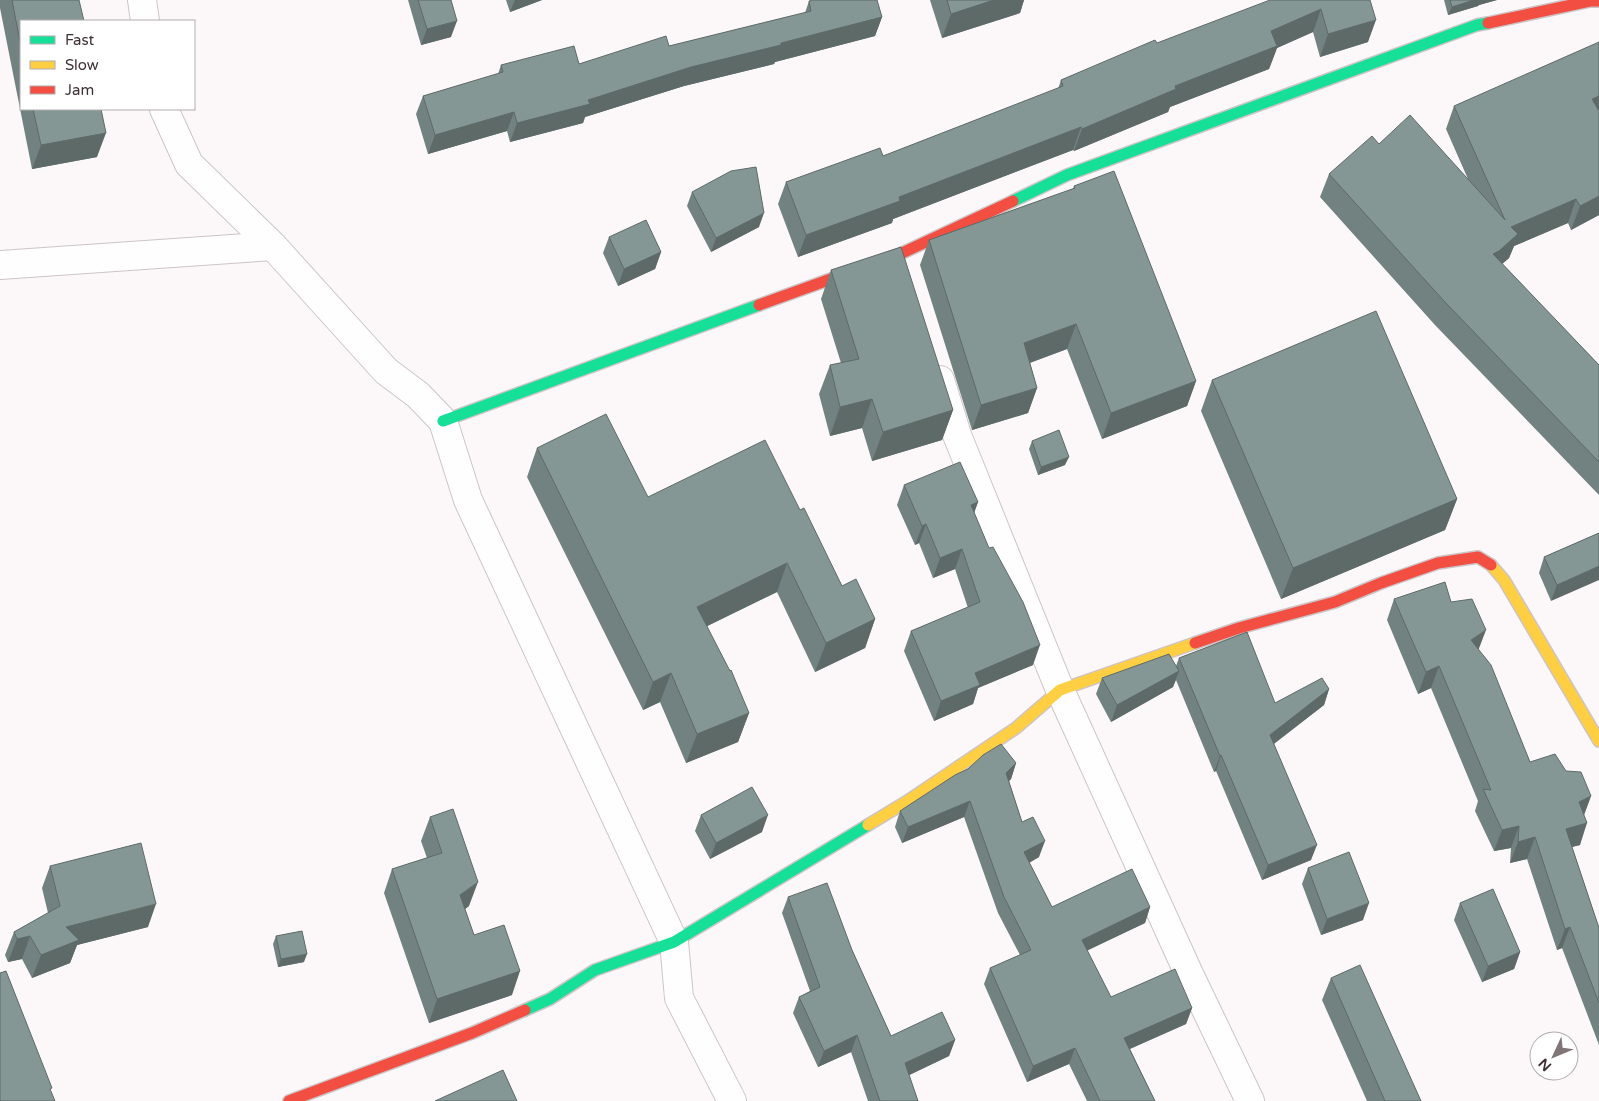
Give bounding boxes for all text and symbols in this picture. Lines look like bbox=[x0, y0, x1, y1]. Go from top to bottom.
legend bbox=[20, 20, 195, 110]
text: Fast bbox=[65, 31, 95, 49]
text: Slow bbox=[65, 56, 99, 74]
text: Jam bbox=[65, 81, 94, 99]
north arrow bbox=[1529, 1031, 1579, 1081]
text: N bbox=[1535, 1055, 1555, 1075]

